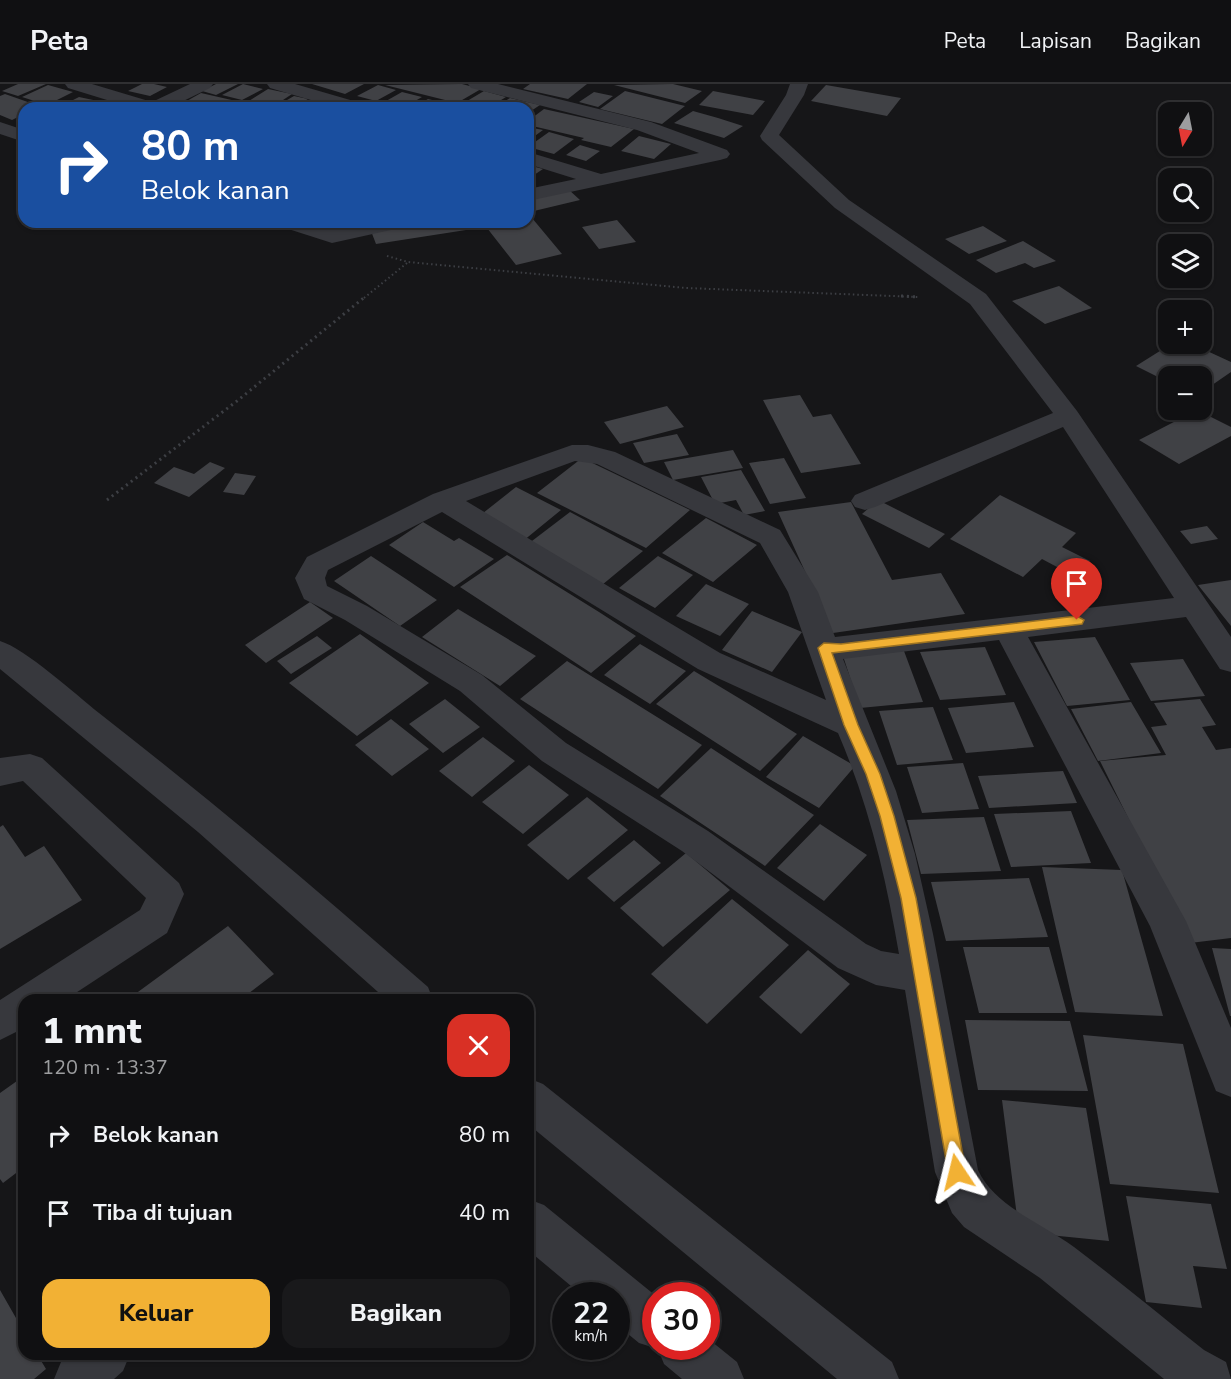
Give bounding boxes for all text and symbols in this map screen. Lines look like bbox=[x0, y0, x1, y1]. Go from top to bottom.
text: Peta bbox=[30, 22, 89, 60]
text: Peta bbox=[944, 27, 986, 55]
text: Lapisan bbox=[1019, 27, 1092, 55]
text: Bagikan bbox=[1125, 27, 1201, 55]
north arrow bbox=[1158, 102, 1212, 156]
map controls bbox=[1158, 102, 1212, 420]
text: 80 m bbox=[141, 118, 240, 175]
icon: right bbox=[42, 126, 120, 204]
button: search bbox=[1158, 168, 1212, 222]
text: Belok kanan bbox=[141, 172, 290, 209]
button: layers bbox=[1158, 234, 1212, 288]
button: + bbox=[1158, 300, 1212, 354]
button: − bbox=[1158, 366, 1212, 420]
pin bbox=[1051, 558, 1102, 620]
icon: arrive bbox=[1060, 567, 1093, 600]
text: 1 mnt bbox=[42, 1007, 142, 1056]
button: close bbox=[447, 1014, 510, 1077]
text: 120 m · 13:37 bbox=[42, 1054, 168, 1081]
icon: right bbox=[42, 1119, 75, 1152]
text: Belok kanan bbox=[93, 1120, 219, 1150]
text: 80 m bbox=[459, 1120, 510, 1150]
position arrow bbox=[925, 1140, 989, 1204]
icon: arrive bbox=[42, 1197, 75, 1230]
text: Tiba di tujuan bbox=[93, 1198, 233, 1228]
text: 40 m bbox=[459, 1198, 510, 1228]
button: Keluar bbox=[42, 1279, 270, 1348]
button: Bagikan bbox=[282, 1279, 510, 1348]
speed limit sign: 30 bbox=[642, 1282, 720, 1360]
text: 22 bbox=[573, 1293, 609, 1334]
text: km/h bbox=[574, 1326, 608, 1346]

